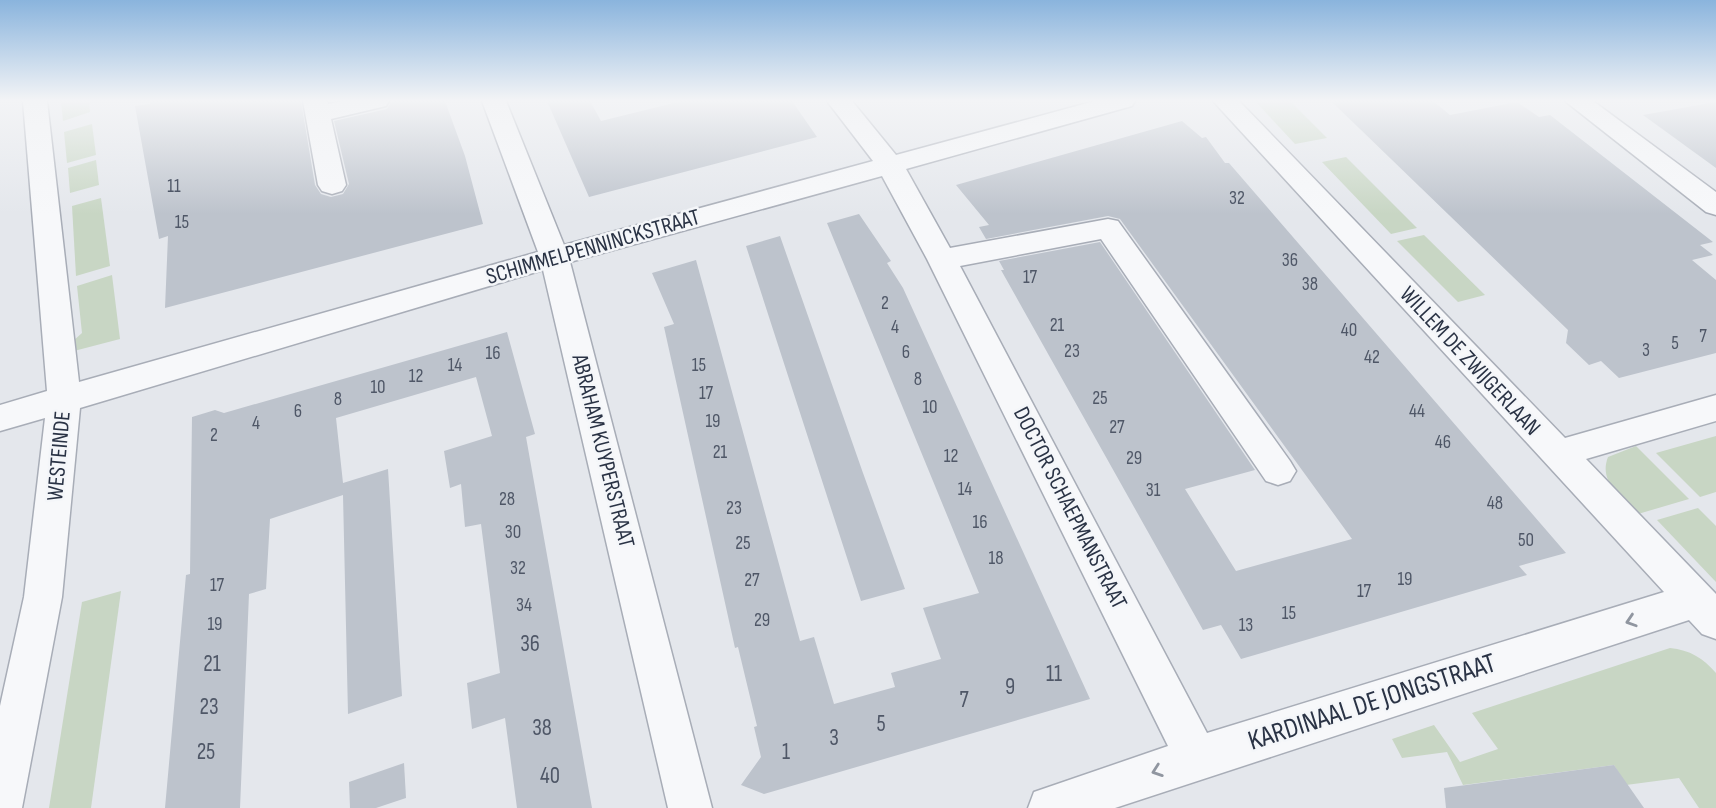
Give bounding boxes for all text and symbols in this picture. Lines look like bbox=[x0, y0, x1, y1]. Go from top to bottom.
house number: 11 bbox=[167, 175, 181, 198]
house number: 32 bbox=[1229, 187, 1245, 210]
street label: SCHIMMELPENNINCKSTRAAT bbox=[483, 203, 703, 291]
house number: 15 bbox=[175, 211, 189, 234]
house number: 36 bbox=[1282, 249, 1298, 272]
house number: 17 bbox=[1023, 266, 1038, 289]
house number: 38 bbox=[1302, 273, 1318, 296]
street label: WILLEM DE ZWIJGERLAAN bbox=[1394, 281, 1546, 441]
house number: 2 bbox=[881, 292, 889, 315]
house number: 21 bbox=[1050, 314, 1065, 337]
house number: 4 bbox=[891, 316, 899, 339]
house number: 40 bbox=[1341, 319, 1357, 342]
house number: 7 bbox=[1699, 325, 1707, 348]
house number: 5 bbox=[1671, 332, 1679, 355]
house number: 3 bbox=[1642, 339, 1650, 362]
house number: 23 bbox=[1064, 340, 1080, 363]
house number: 6 bbox=[902, 341, 910, 364]
house number: 16 bbox=[486, 342, 500, 365]
house number: 42 bbox=[1364, 346, 1380, 369]
street label: ABRAHAM KUYPERSTRAAT bbox=[565, 350, 641, 551]
house number: 14 bbox=[448, 354, 462, 377]
house number: 15 bbox=[692, 354, 706, 377]
house number: 12 bbox=[409, 365, 423, 388]
house number: 8 bbox=[914, 368, 922, 391]
house number: 10 bbox=[370, 376, 386, 399]
house number: 17 bbox=[699, 382, 714, 405]
house number: 25 bbox=[1092, 387, 1108, 410]
house number: 8 bbox=[334, 388, 342, 411]
house number: 10 bbox=[922, 396, 938, 419]
house number: 6 bbox=[294, 400, 302, 423]
house number: 44 bbox=[1409, 400, 1425, 423]
street label: DOCTOR SCHAEPMANSTRAAT bbox=[1007, 402, 1133, 614]
street label: WESTEINDE bbox=[41, 410, 77, 502]
house number: 19 bbox=[705, 410, 721, 433]
house number: 4 bbox=[252, 412, 260, 435]
house number: 27 bbox=[1109, 416, 1125, 439]
house number: 2 bbox=[210, 424, 218, 447]
house number: 46 bbox=[1435, 431, 1451, 454]
house number: 21 bbox=[713, 441, 728, 464]
house number: 12 bbox=[944, 445, 958, 468]
house number: 29 bbox=[1126, 447, 1142, 470]
house number: 14 bbox=[958, 478, 972, 501]
house number: 31 bbox=[1146, 479, 1161, 502]
house number: 28 bbox=[499, 488, 515, 511]
house number: 48 bbox=[1487, 492, 1503, 515]
house number: 23 bbox=[726, 497, 742, 520]
house number: 16 bbox=[973, 511, 987, 534]
house number: 30 bbox=[505, 521, 521, 544]
house number: 50 bbox=[1518, 529, 1534, 552]
house number: 25 bbox=[735, 532, 751, 555]
house number: 18 bbox=[989, 547, 1003, 570]
house number: 32 bbox=[510, 557, 526, 580]
house number: 19 bbox=[1397, 568, 1413, 591]
house number: 27 bbox=[744, 569, 760, 592]
house number: 17 bbox=[210, 574, 225, 597]
house number: 17 bbox=[1357, 580, 1372, 603]
house number: 34 bbox=[516, 594, 532, 617]
house number: 15 bbox=[1282, 602, 1296, 625]
house number: 29 bbox=[754, 609, 770, 632]
one-way arrow bbox=[1625, 612, 1637, 627]
house number: 19 bbox=[207, 613, 223, 636]
house number: 13 bbox=[1239, 614, 1253, 637]
house number: 36 bbox=[520, 630, 540, 658]
street label: KARDINAAL DE JONGSTRAAT bbox=[1244, 646, 1500, 758]
house number: 21 bbox=[203, 650, 221, 678]
house number: 11 bbox=[1046, 660, 1062, 688]
house number: 9 bbox=[1005, 673, 1015, 701]
house number: 7 bbox=[959, 686, 969, 714]
house number: 23 bbox=[199, 693, 219, 721]
house number: 5 bbox=[876, 710, 886, 738]
house number: 38 bbox=[532, 714, 552, 742]
house number: 3 bbox=[829, 724, 839, 752]
house number: 25 bbox=[197, 738, 215, 766]
house number: 1 bbox=[782, 738, 790, 766]
house number: 40 bbox=[540, 762, 560, 790]
one-way arrow bbox=[1152, 763, 1164, 778]

